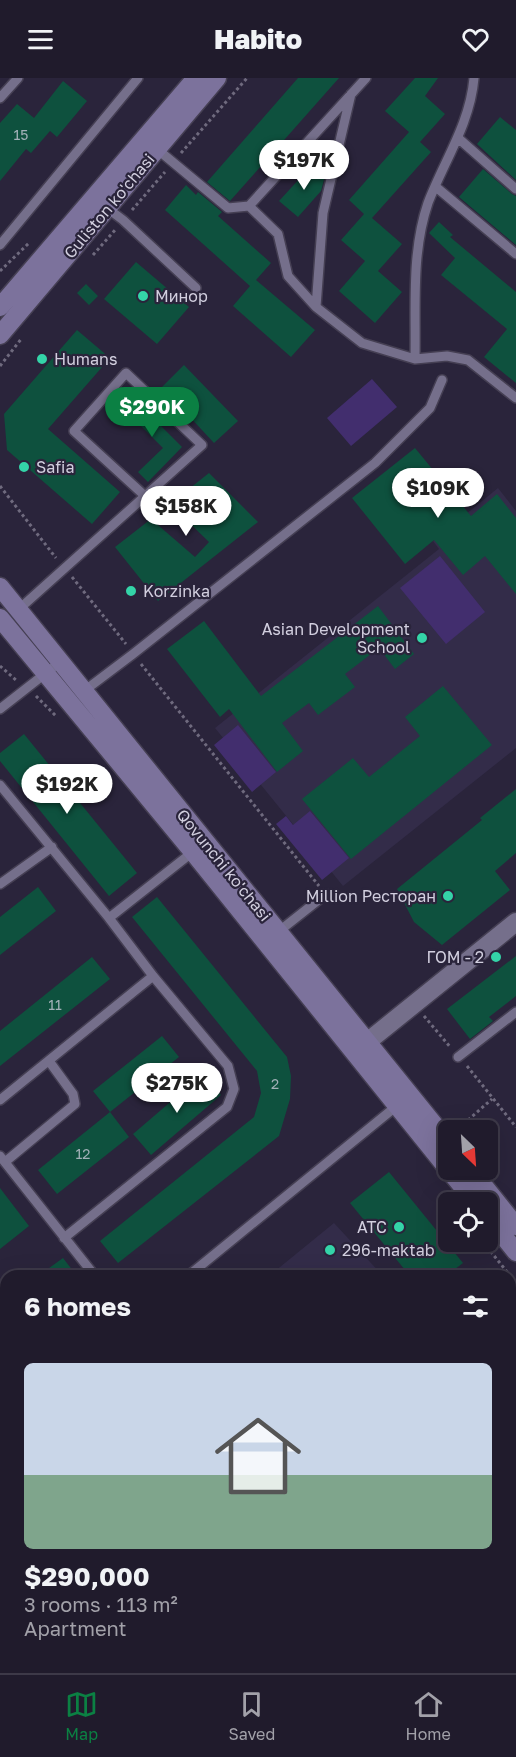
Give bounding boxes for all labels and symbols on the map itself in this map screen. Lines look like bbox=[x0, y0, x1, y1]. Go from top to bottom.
house number: 15 bbox=[14, 126, 28, 143]
pin: $197K bbox=[262, 140, 346, 191]
street label: Guliston ko'chasi bbox=[59, 150, 159, 262]
place label: Минор bbox=[155, 286, 208, 306]
marker: Минор bbox=[136, 289, 150, 303]
place label: Humans bbox=[54, 349, 117, 369]
marker: Humans bbox=[35, 352, 49, 366]
pin: $290K bbox=[110, 387, 194, 438]
place label: Safia bbox=[36, 457, 74, 477]
marker: Safia bbox=[17, 460, 31, 474]
pin: $109K bbox=[396, 468, 480, 519]
pin: $158K bbox=[144, 486, 228, 537]
place label: Korzinka bbox=[143, 581, 210, 601]
marker: Korzinka bbox=[124, 584, 138, 598]
place label: Asian Development School bbox=[262, 619, 410, 657]
marker: Asian Development School bbox=[415, 631, 429, 645]
pin: $192K bbox=[25, 764, 109, 815]
street label: Qovunchi ko'chasi bbox=[173, 805, 275, 925]
place label: Million Ресторан bbox=[306, 886, 436, 906]
marker: Million Ресторан bbox=[441, 889, 455, 903]
place label: ГОМ - 2 bbox=[426, 947, 484, 967]
marker: ГОМ - 2 bbox=[489, 950, 503, 964]
house number: 11 bbox=[48, 996, 62, 1013]
pin: $275K bbox=[135, 1063, 219, 1114]
house number: 2 bbox=[271, 1075, 279, 1092]
north arrow bbox=[438, 1120, 498, 1180]
house number: 12 bbox=[76, 1145, 90, 1162]
place label: АТС bbox=[357, 1217, 387, 1237]
marker: АТС bbox=[392, 1220, 406, 1234]
place label: 296-maktab bbox=[342, 1240, 435, 1260]
marker: 296-maktab bbox=[323, 1243, 337, 1257]

